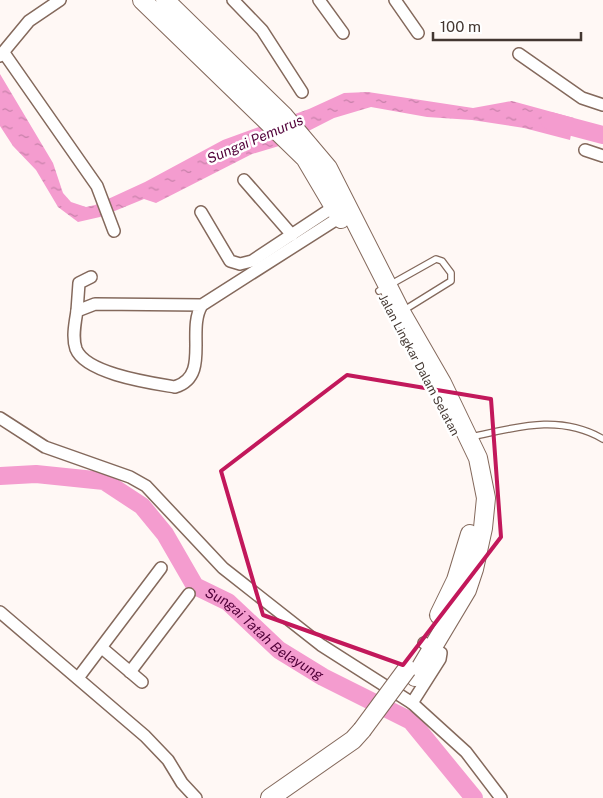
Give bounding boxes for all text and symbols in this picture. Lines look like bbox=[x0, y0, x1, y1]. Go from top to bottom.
scale bar bbox=[433, 10, 580, 42]
text: 100 m bbox=[440, 18, 481, 35]
water label: Sungai Pemurus bbox=[204, 111, 306, 166]
street label: Jalan Lingkar Dalam Selatan bbox=[376, 292, 462, 438]
water label: Sungai Tatah Belayung bbox=[203, 584, 327, 684]

